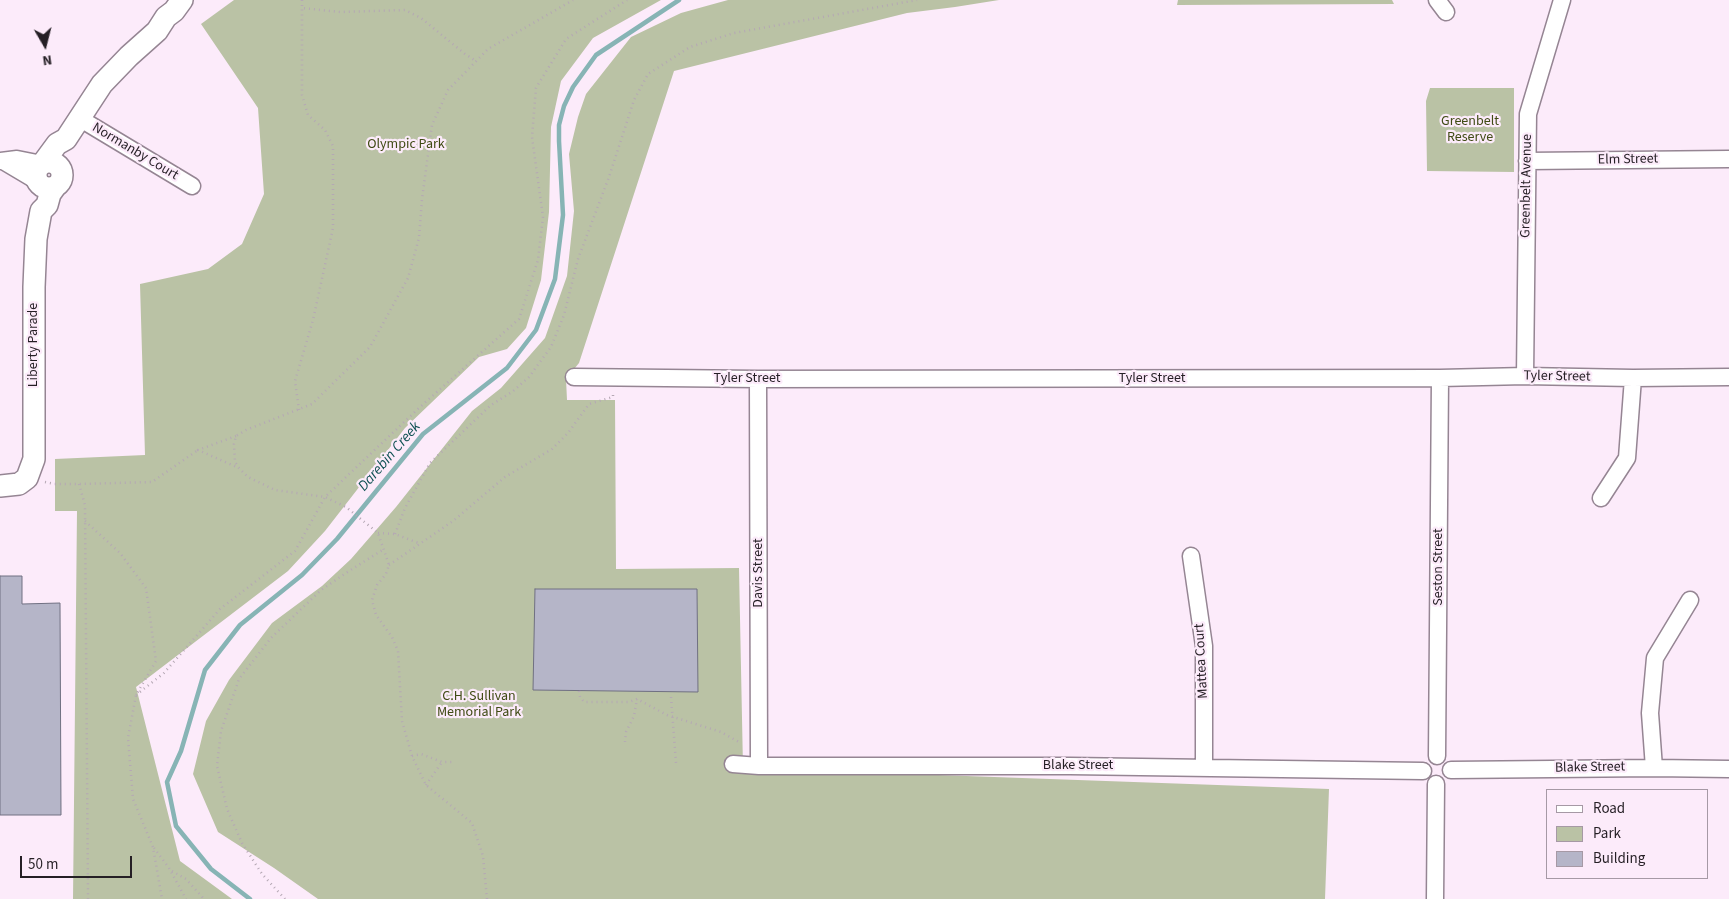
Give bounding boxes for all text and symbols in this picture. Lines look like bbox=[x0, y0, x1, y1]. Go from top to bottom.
north arrow bbox=[20, 20, 70, 70]
text: N bbox=[41, 49, 53, 70]
park label: Greenbelt Reserve bbox=[1441, 114, 1499, 146]
street label: Normanby Court bbox=[89, 120, 181, 184]
street label: Greenbelt Avenue bbox=[1518, 134, 1536, 238]
park label: Olympic Park bbox=[367, 137, 445, 153]
street label: Elm Street bbox=[1598, 151, 1658, 169]
street label: Liberty Parade bbox=[26, 303, 42, 387]
street label: Tyler Street bbox=[1523, 368, 1591, 386]
street label: Tyler Street bbox=[714, 371, 780, 387]
street label: Tyler Street bbox=[1119, 371, 1185, 387]
water label: Darebin Creek bbox=[355, 419, 425, 495]
street label: Seston Street bbox=[1431, 528, 1447, 606]
street label: Davis Street bbox=[751, 538, 767, 608]
street label: Mattea Court bbox=[1192, 623, 1212, 699]
park label: C.H. Sullivan Memorial Park bbox=[437, 689, 521, 722]
street label: Blake Street bbox=[1043, 758, 1113, 774]
street label: Blake Street bbox=[1555, 759, 1625, 777]
legend bbox=[1546, 789, 1709, 879]
text: Road bbox=[1593, 798, 1625, 819]
text: Park bbox=[1593, 823, 1621, 844]
scale bar bbox=[22, 846, 135, 878]
text: Building bbox=[1593, 848, 1645, 869]
text: 50 m bbox=[28, 854, 58, 875]

